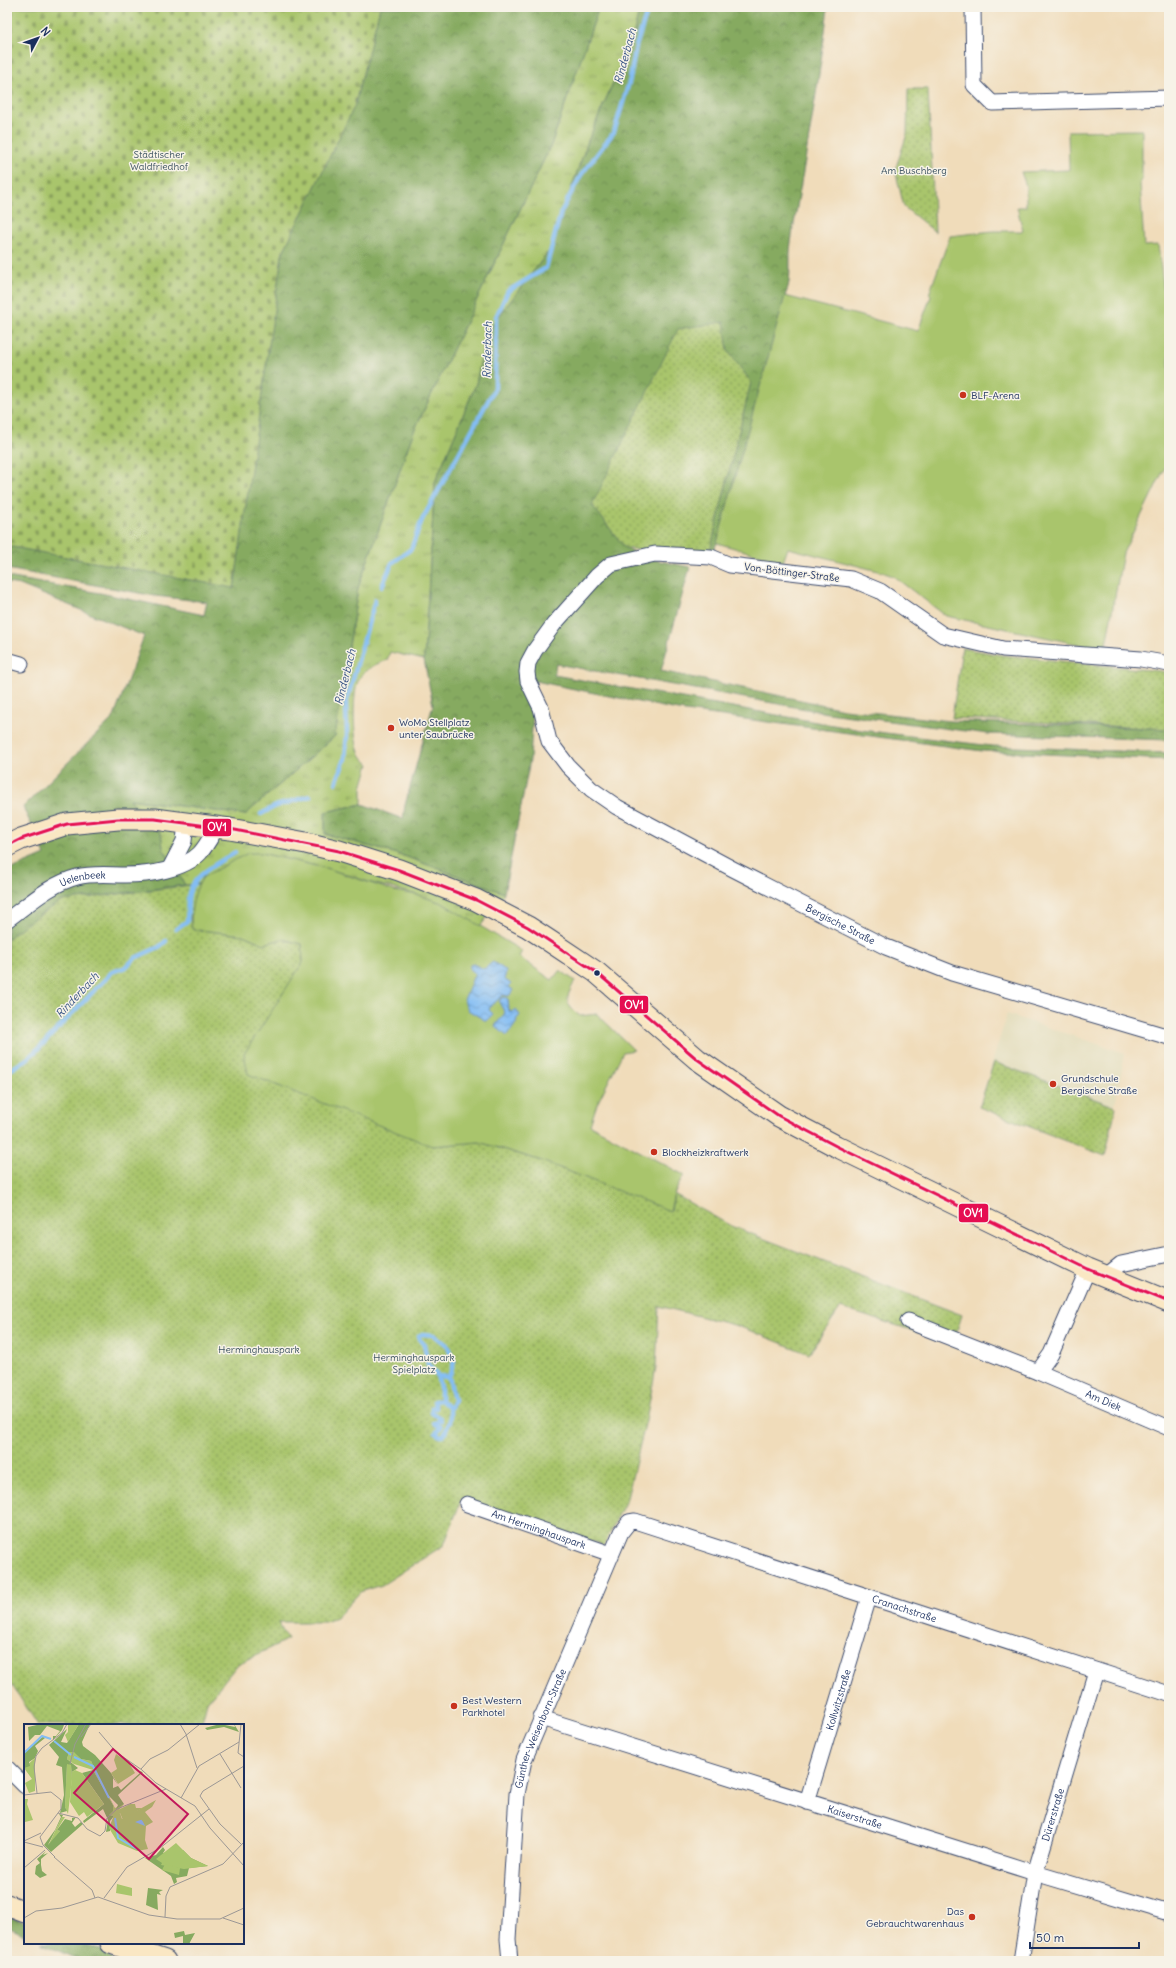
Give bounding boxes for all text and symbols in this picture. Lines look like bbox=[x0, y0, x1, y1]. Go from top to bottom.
north arrow bbox=[18, 18, 58, 58]
text: N bbox=[38, 24, 53, 39]
water label: Rinderbach bbox=[611, 26, 639, 85]
park label: Städtischer Waldfriedhof bbox=[130, 148, 189, 173]
park label: Am Buschberg bbox=[881, 164, 947, 177]
water label: Rinderbach bbox=[480, 321, 495, 379]
place label: BLF-Arena bbox=[971, 389, 1020, 402]
marker: BLF-Arena bbox=[958, 390, 968, 400]
street label: Von-Böttinger-Straße bbox=[743, 560, 840, 585]
water label: Rinderbach bbox=[331, 647, 359, 706]
place label: WoMo Stellplatz unter Saubrücke bbox=[399, 716, 474, 741]
marker: WoMo Stellplatz unter Saubrücke bbox=[386, 723, 396, 733]
line badge: OV1 bbox=[202, 818, 232, 837]
text: OV1 bbox=[207, 820, 227, 834]
street label: Uelenbeek bbox=[57, 868, 106, 890]
street label: Bergische Straße bbox=[803, 901, 877, 947]
unlabelled marker bbox=[592, 968, 602, 978]
water label: Rinderbach bbox=[52, 969, 102, 1021]
line badge: OV1 bbox=[619, 995, 649, 1014]
text: OV1 bbox=[624, 998, 644, 1012]
place label: Grundschule Bergische Straße bbox=[1061, 1072, 1137, 1097]
marker: Grundschule Bergische Straße bbox=[1048, 1079, 1058, 1089]
place label: Blockheizkraftwerk bbox=[662, 1146, 749, 1159]
marker: Blockheizkraftwerk bbox=[649, 1147, 659, 1157]
line badge: OV1 bbox=[958, 1203, 989, 1223]
text: OV1 bbox=[963, 1206, 983, 1220]
park label: Herminghauspark bbox=[218, 1343, 300, 1356]
park label: Herminghauspark Spielplatz bbox=[373, 1351, 455, 1376]
street label: Am Diek bbox=[1084, 1387, 1123, 1414]
street label: Am Herminghauspark bbox=[490, 1507, 588, 1552]
street label: Cranachstraße bbox=[870, 1592, 938, 1625]
street label: Günther-Weisenborn-Straße bbox=[512, 1667, 569, 1790]
street label: Kollwitzstraße bbox=[823, 1668, 854, 1732]
place label: Best Western Parkhotel bbox=[462, 1694, 522, 1719]
marker: Best Western Parkhotel bbox=[449, 1701, 459, 1711]
inset map bbox=[24, 1724, 244, 1944]
street label: Dürerstraße bbox=[1039, 1787, 1067, 1843]
street label: Kaiserstraße bbox=[826, 1802, 884, 1832]
place label: Das Gebrauchtwarenhaus bbox=[866, 1905, 964, 1930]
marker: Das Gebrauchtwarenhaus bbox=[967, 1912, 977, 1922]
scale bar bbox=[1030, 1924, 1139, 1950]
text: 50 m bbox=[1036, 1930, 1065, 1945]

